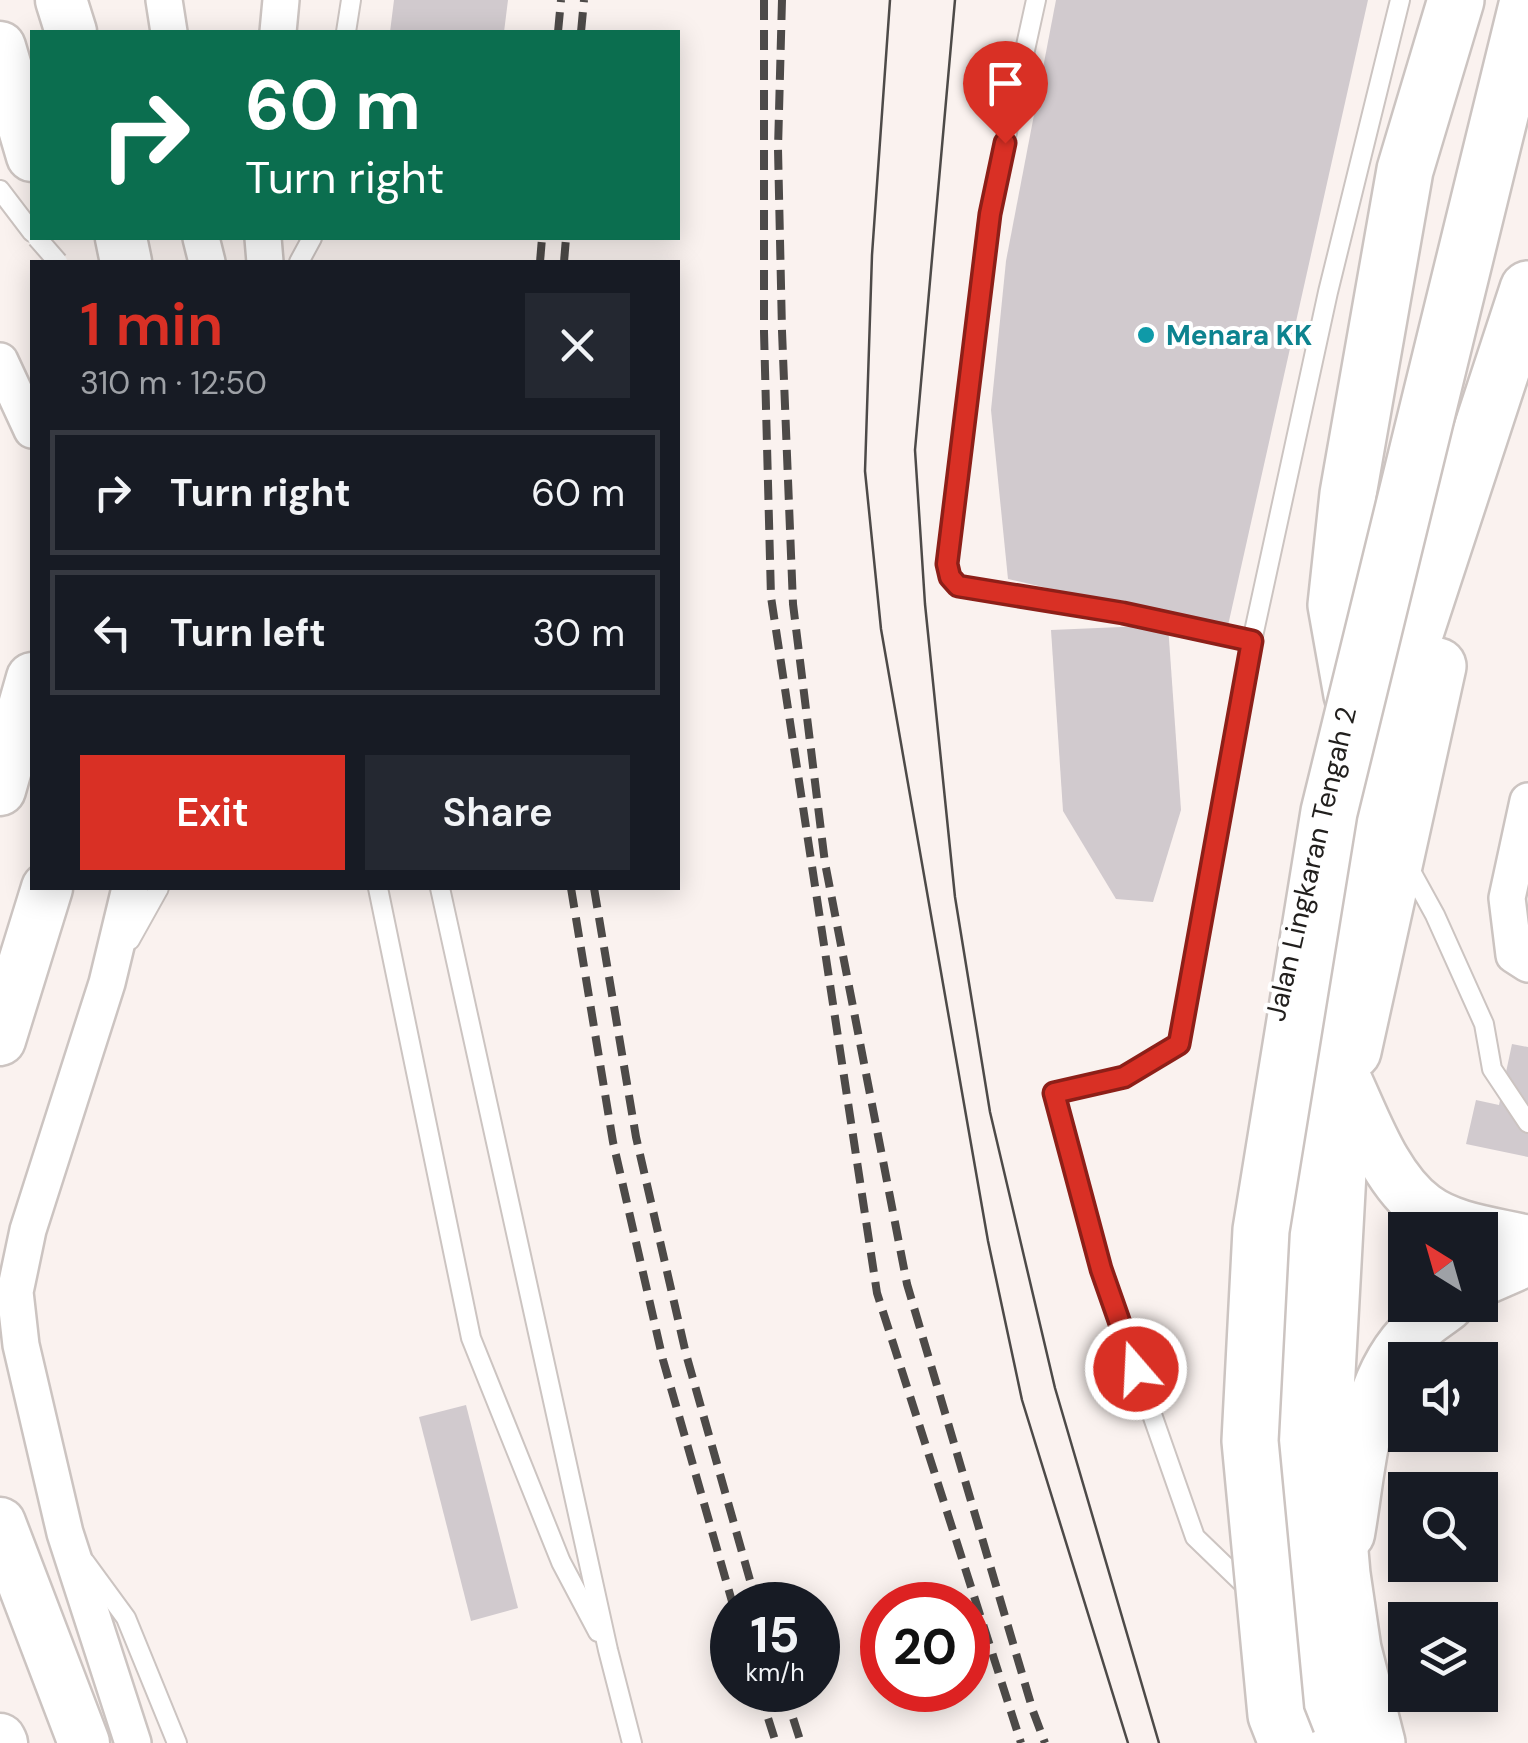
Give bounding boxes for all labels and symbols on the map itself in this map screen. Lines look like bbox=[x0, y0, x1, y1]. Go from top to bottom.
pin bbox=[963, 41, 1048, 144]
place label: Menara KK bbox=[1166, 317, 1312, 354]
marker: Menara KK bbox=[1135, 324, 1157, 346]
street label: Jalan Lingkaran Tengah 2 bbox=[1257, 703, 1365, 1025]
north arrow bbox=[1388, 1212, 1498, 1322]
position arrow bbox=[1084, 1317, 1188, 1421]
speed limit sign: 20 bbox=[860, 1582, 990, 1712]

